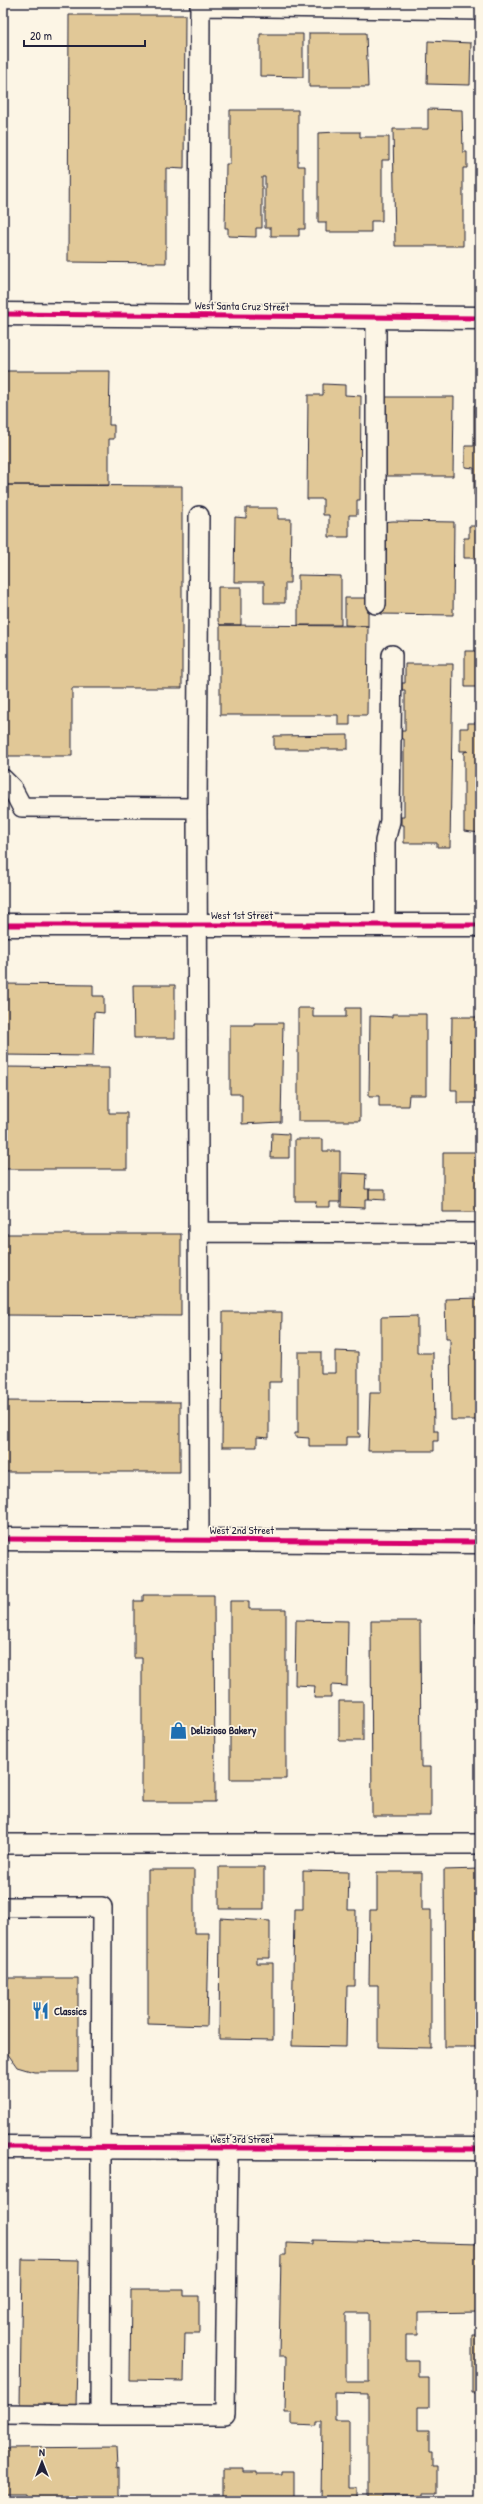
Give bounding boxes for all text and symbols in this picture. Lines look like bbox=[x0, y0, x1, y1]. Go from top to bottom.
scale bar bbox=[24, 22, 145, 48]
text: 20 m bbox=[30, 27, 52, 44]
street label: West Santa Cruz Street bbox=[195, 298, 289, 314]
street label: West 1st Street bbox=[211, 908, 273, 922]
street label: West 2nd Street bbox=[210, 1523, 274, 1537]
shop icon: Delizioso Bakery bbox=[168, 1720, 188, 1740]
place label: Delizioso Bakery bbox=[191, 1723, 257, 1738]
restaurant icon: Classics bbox=[31, 2001, 51, 2021]
place label: Classics bbox=[54, 2004, 87, 2018]
street label: West 3rd Street bbox=[210, 2132, 274, 2146]
north arrow bbox=[22, 2442, 62, 2482]
text: N bbox=[39, 2445, 45, 2459]

